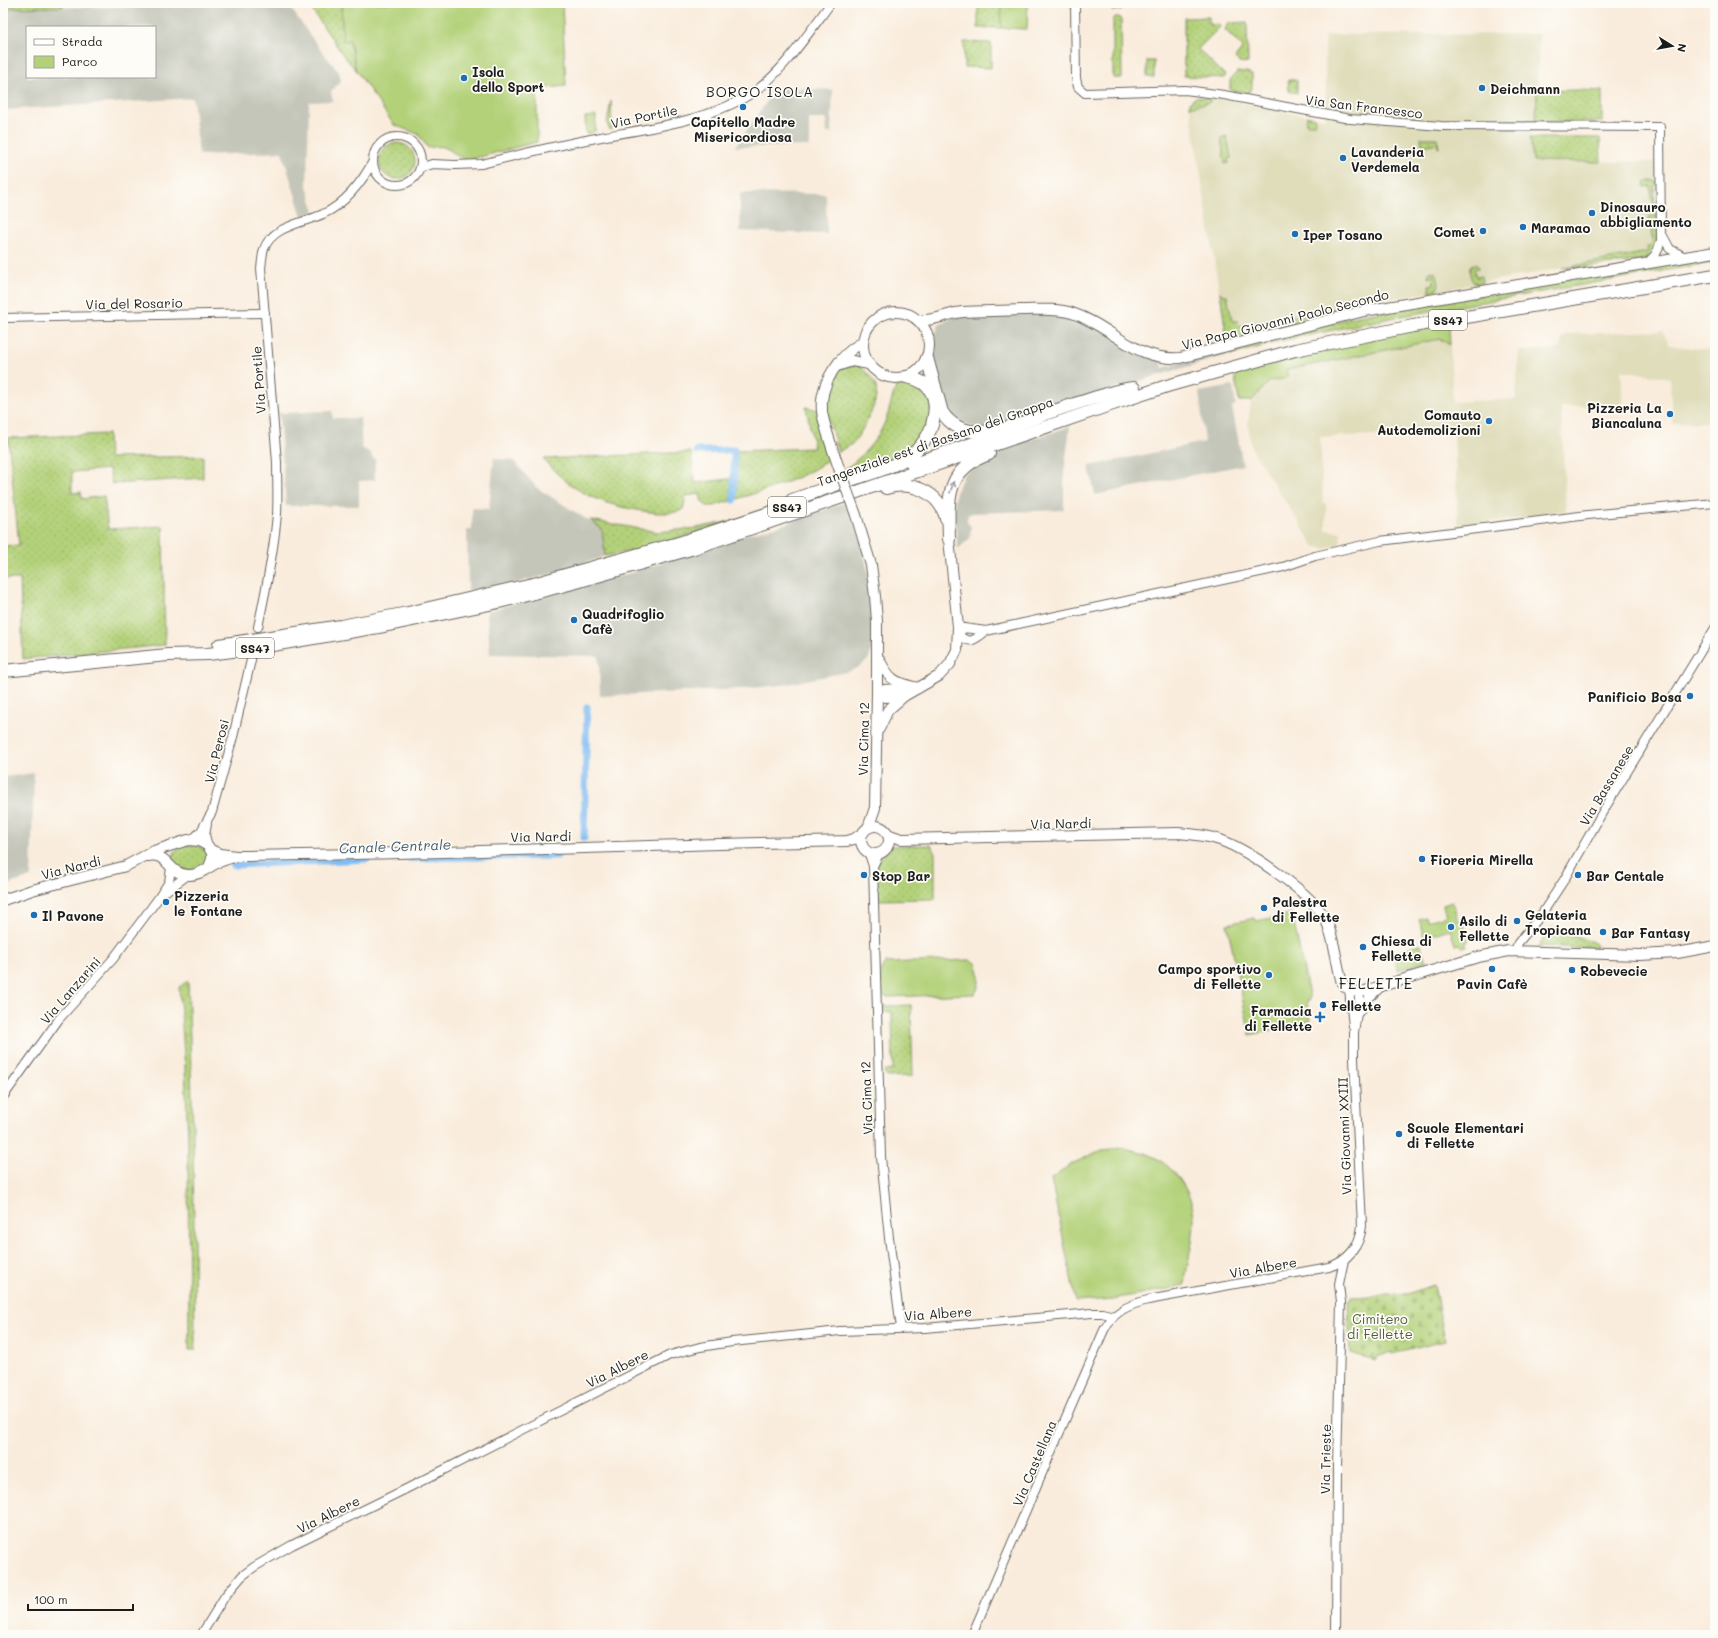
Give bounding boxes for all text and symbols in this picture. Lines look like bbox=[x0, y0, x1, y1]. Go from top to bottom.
legend bbox=[26, 26, 156, 78]
north arrow bbox=[1652, 26, 1692, 66]
text: Strada bbox=[62, 33, 103, 49]
text: N bbox=[1674, 42, 1690, 54]
text: Parco bbox=[62, 53, 97, 69]
place label: Isola dello Sport bbox=[472, 63, 545, 95]
marker: Isola dello Sport bbox=[459, 73, 469, 83]
place label: Deichmann bbox=[1490, 80, 1560, 97]
district label: BORGO ISOLA bbox=[706, 82, 814, 101]
marker: Deichmann bbox=[1477, 83, 1487, 93]
street label: Via San Francesco bbox=[1304, 90, 1424, 122]
street label: Via Portile bbox=[609, 101, 679, 131]
marker: Capitello Madre Misericordiosa bbox=[738, 102, 748, 112]
place label: Capitello Madre Misericordiosa bbox=[691, 113, 796, 145]
place label: Lavanderia Verdemela bbox=[1351, 143, 1424, 175]
marker: Lavanderia Verdemela bbox=[1338, 153, 1348, 163]
place label: Dinosauro abbigliamento bbox=[1600, 198, 1692, 230]
marker: Dinosauro abbigliamento bbox=[1587, 208, 1597, 218]
place label: Maramao bbox=[1531, 219, 1591, 236]
marker: Maramao bbox=[1518, 222, 1528, 232]
place label: Comet bbox=[1434, 223, 1475, 240]
place label: Iper Tosano bbox=[1303, 226, 1383, 243]
marker: Comet bbox=[1478, 226, 1488, 236]
marker: Iper Tosano bbox=[1290, 229, 1300, 239]
street label: Via Papa Giovanni Paolo Secondo bbox=[1180, 285, 1390, 353]
street label: Via del Rosario bbox=[85, 294, 183, 312]
road number: SS47 bbox=[1429, 310, 1467, 330]
street label: Via Portile bbox=[247, 346, 269, 414]
street label: Tangenziale est di Bassano del Grappa bbox=[815, 392, 1055, 490]
place label: Pizzeria La Biancaluna bbox=[1587, 399, 1662, 431]
place label: Comauto Autodemolizioni bbox=[1377, 406, 1481, 438]
marker: Pizzeria La Biancaluna bbox=[1665, 409, 1675, 419]
marker: Comauto Autodemolizioni bbox=[1484, 416, 1494, 426]
one-way arrow bbox=[949, 481, 957, 493]
road number: SS47 bbox=[768, 497, 806, 517]
place label: Quadrifoglio Cafè bbox=[582, 605, 664, 637]
marker: Quadrifoglio Cafè bbox=[569, 615, 579, 625]
road number: SS47 bbox=[236, 638, 274, 658]
place label: Panificio Bosa bbox=[1587, 688, 1682, 705]
marker: Panificio Bosa bbox=[1685, 691, 1695, 701]
street label: Via Cima 12 bbox=[854, 702, 872, 776]
street label: Via Perosi bbox=[200, 717, 232, 785]
street label: Via Bassanese bbox=[1575, 742, 1637, 828]
street label: Via Nardi bbox=[1030, 814, 1092, 832]
street label: Via Nardi bbox=[510, 827, 572, 845]
water label: Canale Centrale bbox=[339, 835, 451, 857]
street label: Via Nardi bbox=[39, 851, 103, 883]
place label: Fioreria Mirella bbox=[1430, 851, 1533, 868]
marker: Fioreria Mirella bbox=[1417, 854, 1427, 864]
place label: Stop Bar bbox=[872, 867, 930, 884]
place label: Bar Centale bbox=[1586, 867, 1664, 884]
marker: Stop Bar bbox=[859, 870, 869, 880]
marker: Bar Centale bbox=[1573, 870, 1583, 880]
place label: Pizzeria le Fontane bbox=[174, 887, 243, 919]
place label: Palestra di Fellette bbox=[1272, 893, 1340, 925]
marker: Pizzeria le Fontane bbox=[161, 897, 171, 907]
marker: Palestra di Fellette bbox=[1259, 903, 1269, 913]
place label: Gelateria Tropicana bbox=[1525, 906, 1591, 938]
place label: Il Pavone bbox=[42, 907, 104, 924]
marker: Il Pavone bbox=[29, 910, 39, 920]
place label: Asilo di Fellette bbox=[1459, 912, 1509, 944]
marker: Gelateria Tropicana bbox=[1512, 916, 1522, 926]
marker: Asilo di Fellette bbox=[1446, 922, 1456, 932]
place label: Bar Fantasy bbox=[1611, 924, 1690, 942]
marker: Bar Fantasy bbox=[1598, 927, 1608, 937]
place label: Chiesa di Fellette bbox=[1371, 932, 1432, 964]
marker: Chiesa di Fellette bbox=[1358, 942, 1368, 952]
street label: Via Lanzarini bbox=[36, 953, 104, 1027]
place label: Campo sportivo di Fellette bbox=[1158, 960, 1261, 992]
place label: Robevecie bbox=[1580, 962, 1648, 979]
marker: Pavin Cafè bbox=[1487, 964, 1497, 974]
marker: Robevecie bbox=[1567, 965, 1577, 975]
marker: Campo sportivo di Fellette bbox=[1264, 970, 1274, 980]
district label: FELLETTE bbox=[1339, 973, 1413, 993]
place label: Pavin Cafè bbox=[1457, 975, 1528, 992]
place label: Fellette bbox=[1331, 997, 1381, 1014]
marker: Fellette bbox=[1318, 1000, 1328, 1010]
place label: Farmacia di Fellette bbox=[1245, 1002, 1312, 1034]
marker: Farmacia di Fellette bbox=[1315, 1012, 1325, 1022]
street label: Via Cima 12 bbox=[856, 1061, 876, 1135]
street label: Via Giovanni XXIII bbox=[1333, 1077, 1355, 1195]
place label: Scuole Elementari di Fellette bbox=[1407, 1119, 1524, 1151]
marker: Scuole Elementari di Fellette bbox=[1394, 1129, 1404, 1139]
street label: Via Albere bbox=[1228, 1253, 1298, 1281]
street label: Via Albere bbox=[904, 1302, 972, 1324]
park label: Cimitero di Fellette bbox=[1347, 1310, 1413, 1342]
street label: Via Albere bbox=[583, 1345, 651, 1391]
street label: Via Castellana bbox=[1008, 1417, 1060, 1509]
street label: Via Trieste bbox=[1316, 1424, 1334, 1494]
street label: Via Albere bbox=[294, 1492, 362, 1536]
scale bar bbox=[28, 1586, 133, 1612]
text: 100 m bbox=[34, 1591, 68, 1607]

